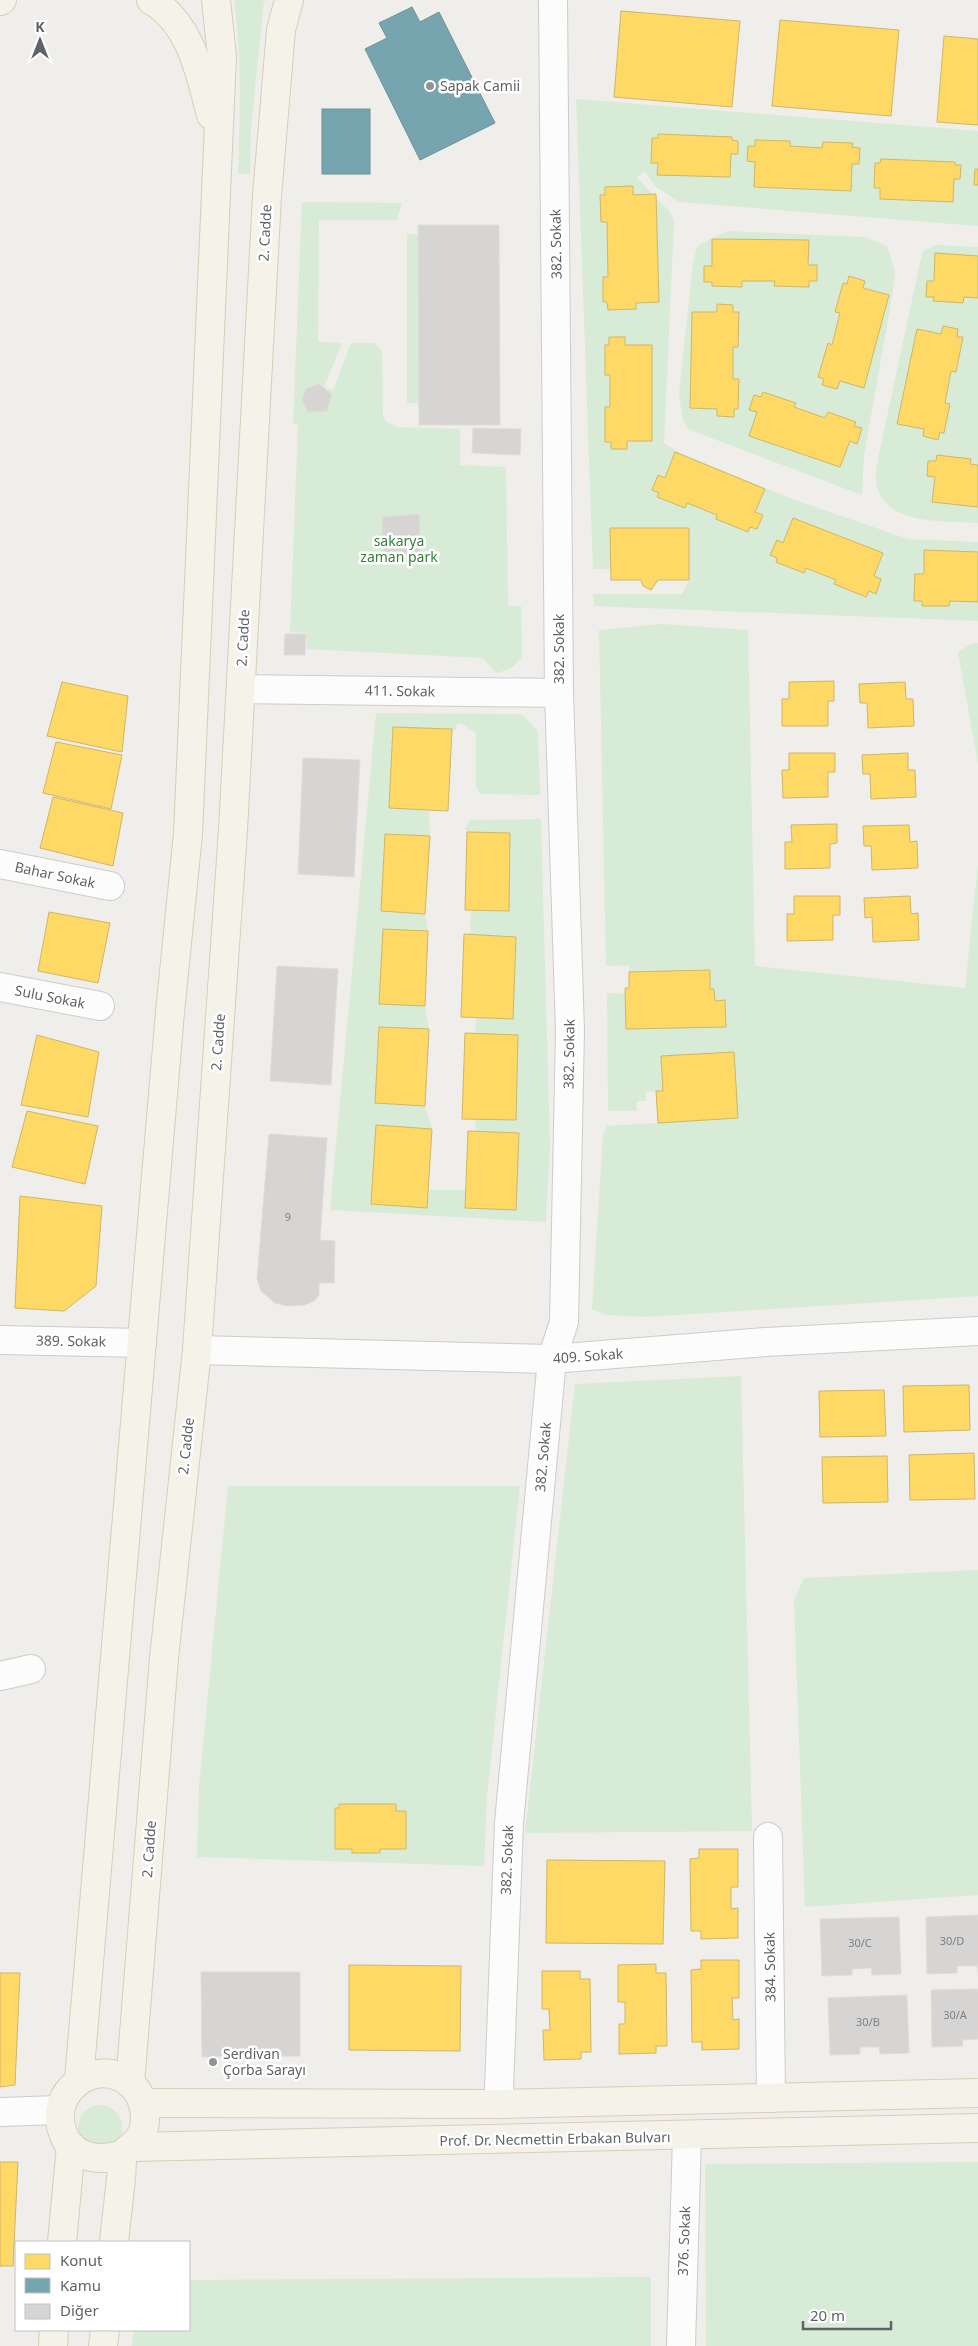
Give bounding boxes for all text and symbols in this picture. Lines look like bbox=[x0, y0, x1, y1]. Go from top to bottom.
north arrow bbox=[15, 15, 65, 65]
text: K bbox=[35, 17, 45, 36]
place label: Sapak Camii bbox=[440, 76, 520, 95]
marker: Sapak Camii bbox=[424, 80, 436, 92]
street label: 2. Cadde bbox=[254, 204, 275, 262]
street label: 382. Sokak bbox=[545, 208, 566, 279]
park label: sakarya zaman park bbox=[360, 531, 438, 566]
street label: 2. Cadde bbox=[232, 609, 253, 667]
street label: 382. Sokak bbox=[549, 613, 568, 684]
street label: 411. Sokak bbox=[365, 680, 436, 701]
street label: Bahar Sokak bbox=[13, 857, 98, 892]
street label: Sulu Sokak bbox=[13, 980, 87, 1013]
street label: 2. Cadde bbox=[206, 1013, 229, 1071]
street label: 382. Sokak bbox=[558, 1018, 579, 1089]
house number: 9 bbox=[285, 1209, 291, 1224]
street label: 389. Sokak bbox=[36, 1330, 107, 1351]
street label: 409. Sokak bbox=[552, 1344, 624, 1367]
street label: 2. Cadde bbox=[173, 1416, 198, 1475]
street label: 382. Sokak bbox=[530, 1421, 555, 1493]
street label: 2. Cadde bbox=[137, 1820, 160, 1878]
street label: 382. Sokak bbox=[496, 1824, 517, 1895]
street label: 384. Sokak bbox=[759, 1931, 780, 2002]
house number: 30/D bbox=[940, 1933, 964, 1948]
house number: 30/C bbox=[848, 1935, 872, 1950]
house number: 30/A bbox=[943, 2007, 968, 2022]
house number: 30/B bbox=[856, 2014, 880, 2029]
place label: Serdivan Çorba Sarayı bbox=[223, 2044, 306, 2079]
marker: Serdivan Çorba Sarayı bbox=[207, 2056, 219, 2068]
street label: Prof. Dr. Necmettin Erbakan Bulvarı bbox=[439, 2127, 671, 2150]
street label: 376. Sokak bbox=[673, 2205, 694, 2276]
legend bbox=[15, 2241, 190, 2331]
text: Konut bbox=[60, 2250, 103, 2270]
text: Kamu bbox=[60, 2275, 101, 2295]
scale bar bbox=[803, 2298, 890, 2330]
text: Diğer bbox=[60, 2300, 99, 2320]
text: 20 m bbox=[810, 2305, 845, 2325]

